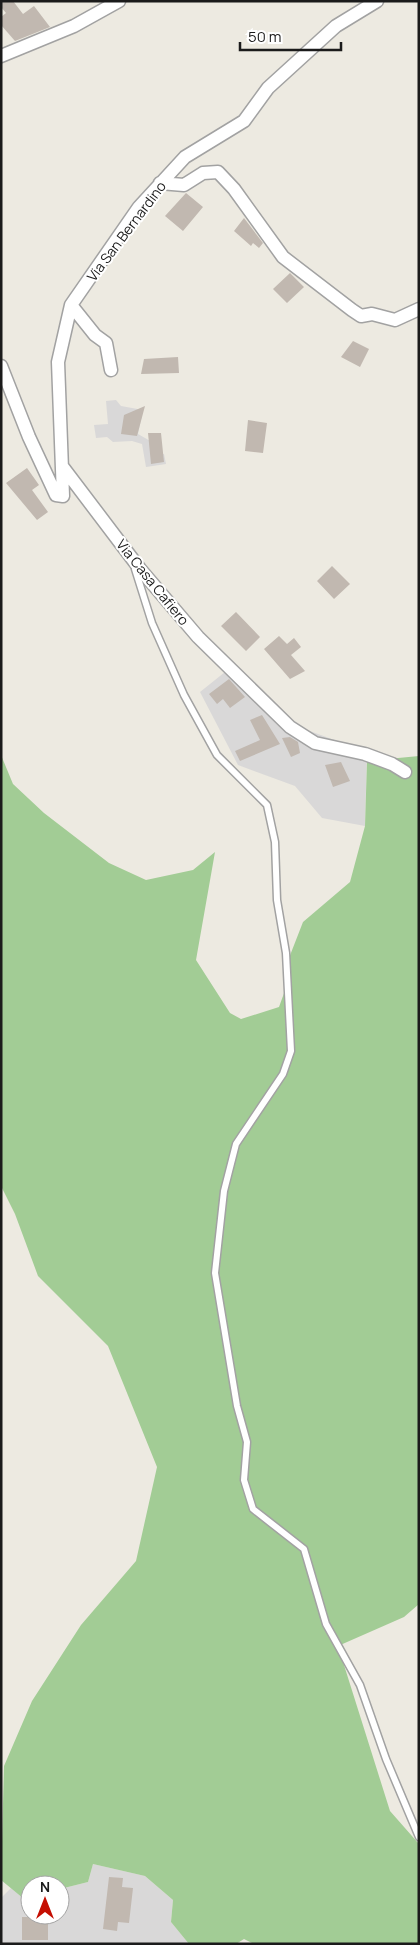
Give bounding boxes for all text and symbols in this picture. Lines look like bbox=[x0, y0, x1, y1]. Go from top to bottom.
scale bar bbox=[240, 20, 341, 52]
text: 50 m bbox=[248, 26, 282, 47]
street label: Via San Bernardino bbox=[82, 177, 170, 285]
street label: Via Casa Cafiero bbox=[112, 535, 194, 629]
north arrow bbox=[20, 1875, 70, 1925]
text: N bbox=[40, 1877, 50, 1896]

